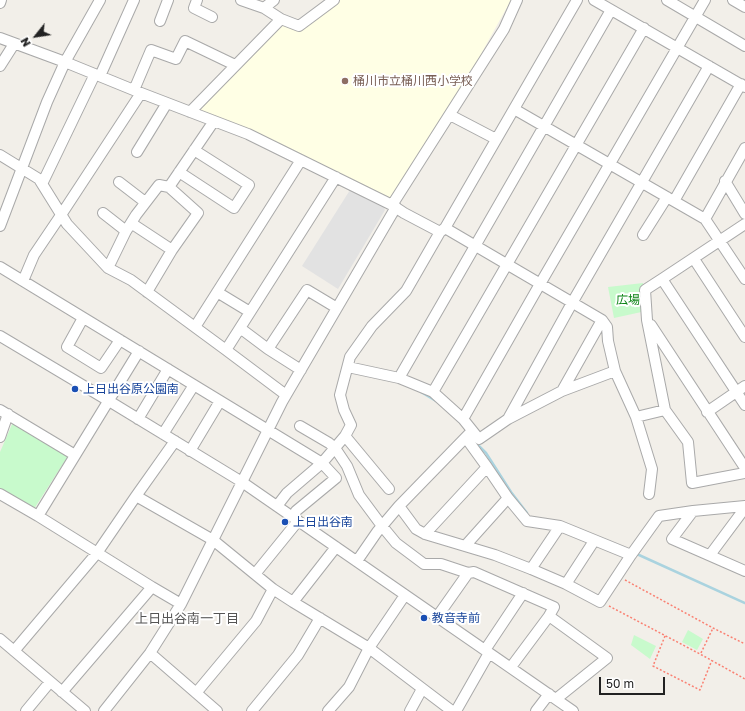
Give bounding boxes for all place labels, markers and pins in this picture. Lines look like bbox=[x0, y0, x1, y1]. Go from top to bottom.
place label: 桶川市立桶川西小学校 bbox=[353, 74, 473, 88]
marker: 桶川市立桶川西小学校 bbox=[340, 76, 350, 86]
place label: 上日出谷原公園南 bbox=[83, 382, 179, 396]
marker: 上日出谷原公園南 bbox=[70, 384, 80, 394]
place label: 上日出谷南 bbox=[293, 515, 353, 529]
marker: 上日出谷南 bbox=[280, 517, 290, 527]
place label: 教音寺前 bbox=[432, 611, 480, 625]
marker: 教音寺前 bbox=[419, 613, 429, 623]

